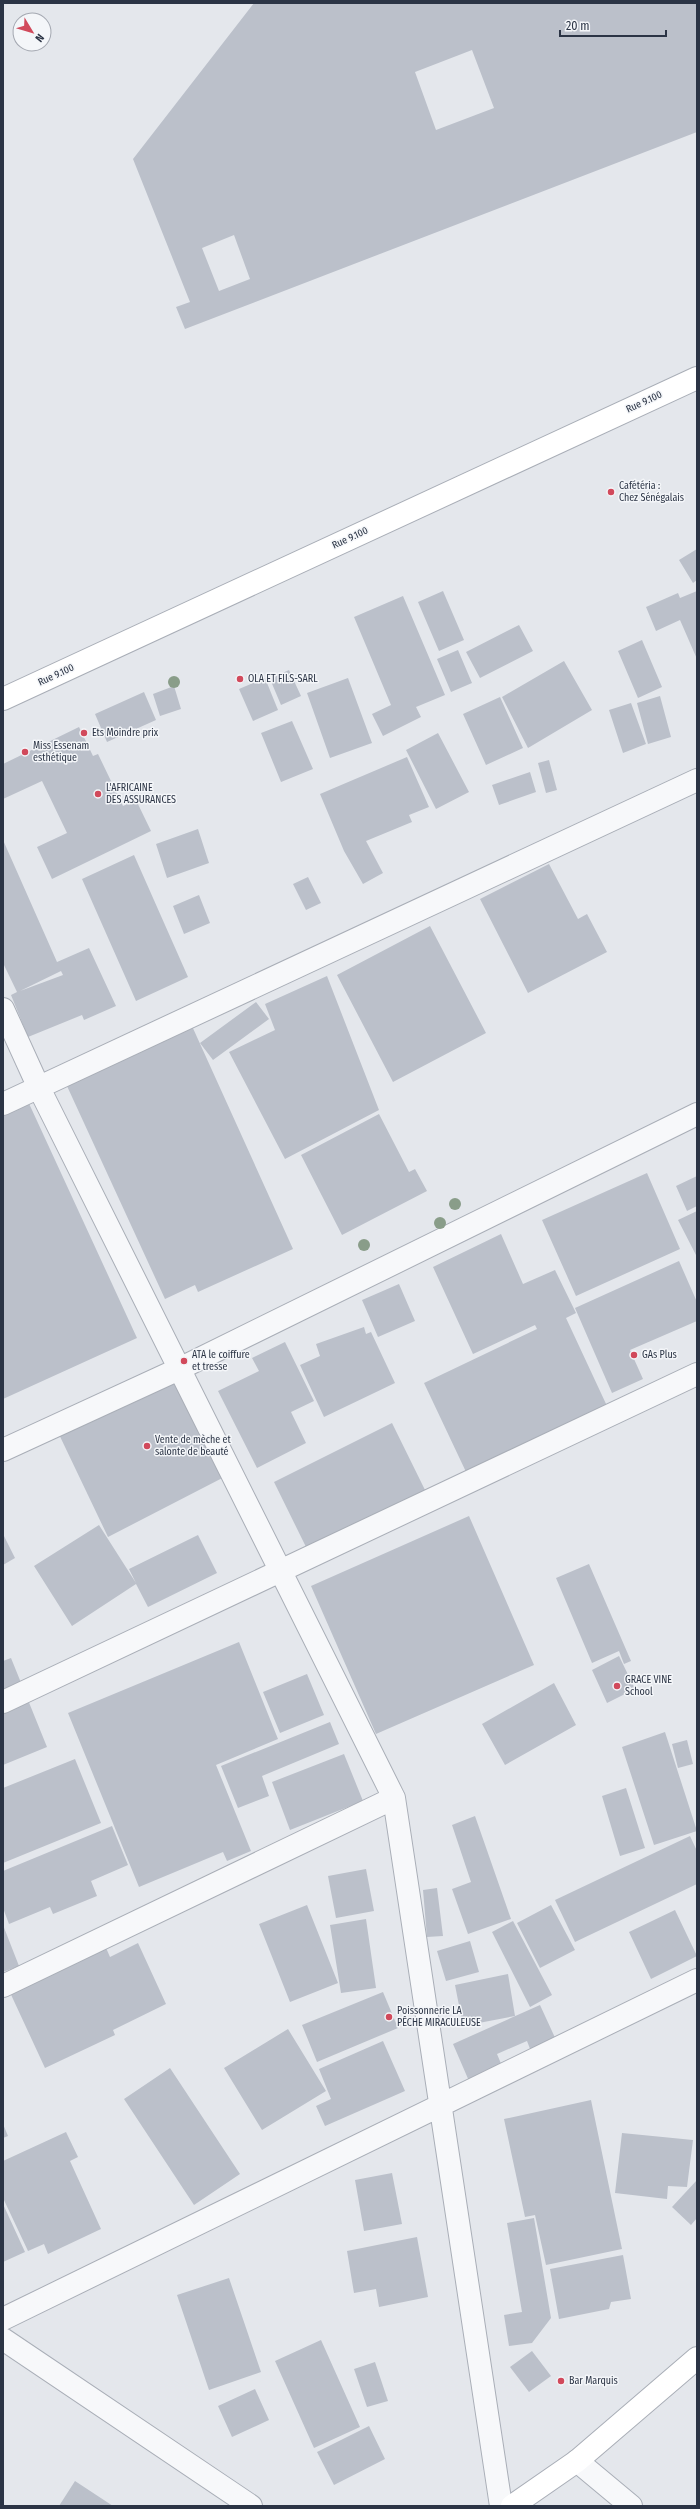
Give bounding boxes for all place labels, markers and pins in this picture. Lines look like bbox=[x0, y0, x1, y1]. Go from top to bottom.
place label: Cafétéria : Chez Sénégalais bbox=[619, 480, 684, 504]
marker: Cafétéria : Chez Sénégalais bbox=[606, 487, 616, 497]
place label: OLA ET FILS-SARL bbox=[248, 673, 318, 685]
marker: OLA ET FILS-SARL bbox=[235, 674, 245, 684]
place label: Ets Moindre prix bbox=[92, 727, 159, 739]
marker: Ets Moindre prix bbox=[79, 728, 89, 738]
place label: Miss Essenam esthétique bbox=[33, 740, 89, 764]
marker: Miss Essenam esthétique bbox=[20, 747, 30, 757]
place label: L'AFRICAINE DES ASSURANCES bbox=[106, 782, 176, 806]
marker: L'AFRICAINE DES ASSURANCES bbox=[93, 789, 103, 799]
place label: ATA le coiffure et tresse bbox=[192, 1349, 250, 1373]
place label: GAs Plus bbox=[642, 1349, 677, 1361]
marker: GAs Plus bbox=[629, 1350, 639, 1360]
marker: ATA le coiffure et tresse bbox=[179, 1356, 189, 1366]
place label: Vente de mèche et salonte de beauté bbox=[155, 1434, 232, 1458]
marker: Vente de mèche et salonte de beauté bbox=[142, 1441, 152, 1451]
place label: GRACE VINE School bbox=[625, 1674, 672, 1698]
marker: GRACE VINE School bbox=[612, 1681, 622, 1691]
place label: Poissonnerie LA PÊCHE MIRACULEUSE bbox=[397, 2005, 481, 2029]
marker: Poissonnerie LA PÊCHE MIRACULEUSE bbox=[384, 2012, 394, 2022]
place label: Bar Marquis bbox=[569, 2375, 618, 2387]
marker: Bar Marquis bbox=[556, 2376, 566, 2386]

